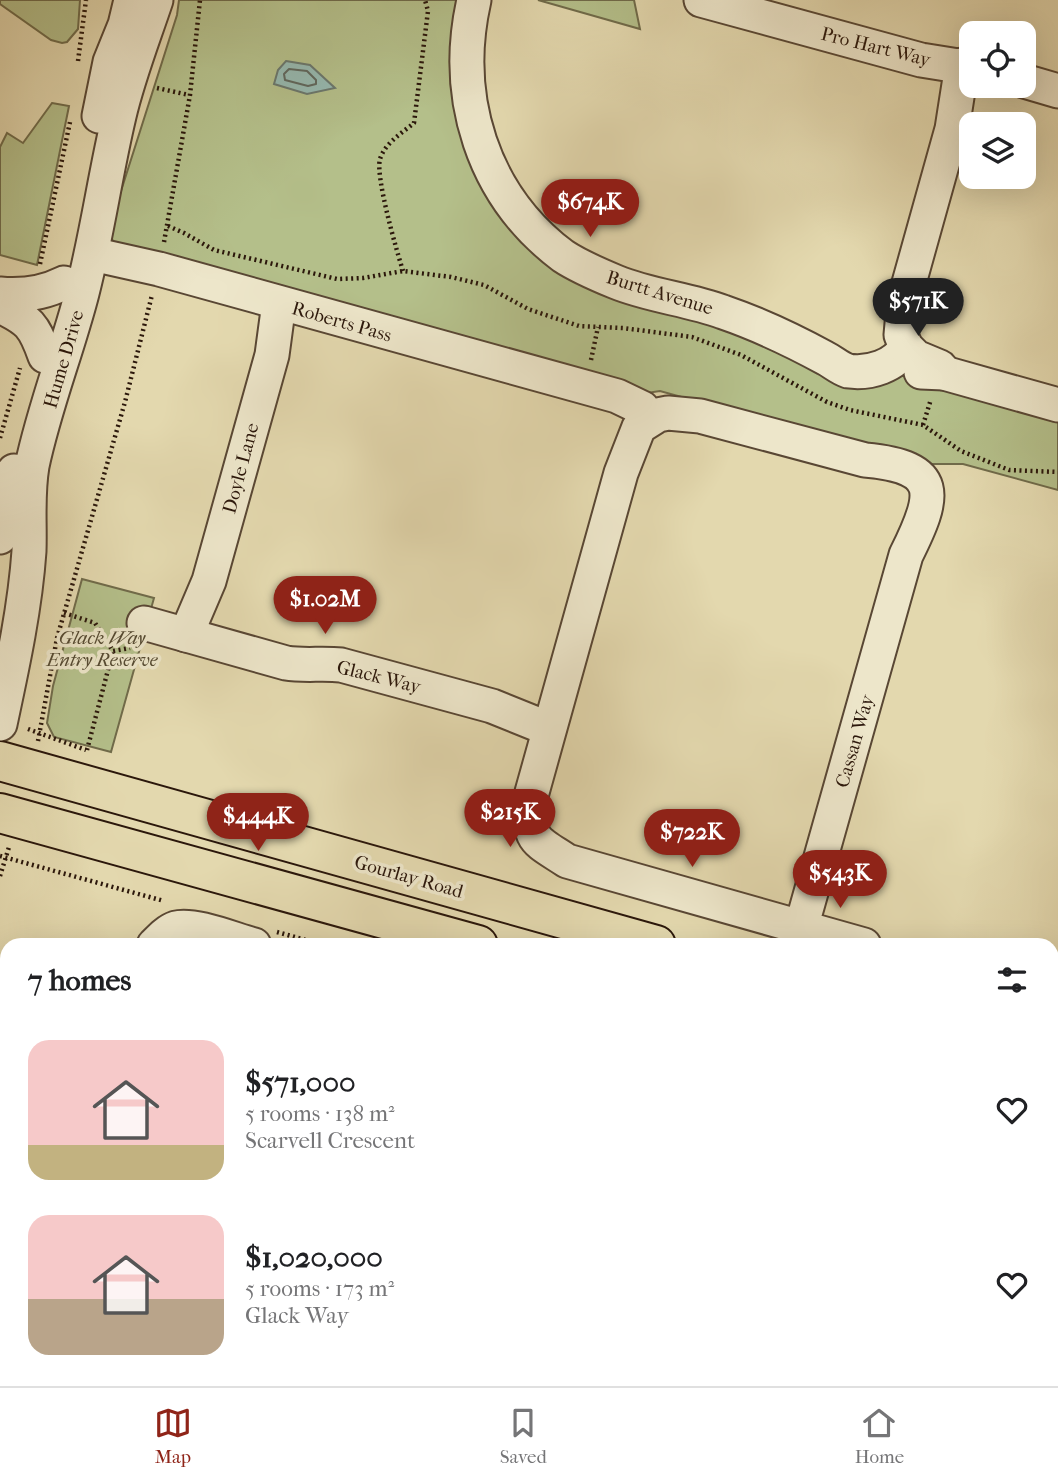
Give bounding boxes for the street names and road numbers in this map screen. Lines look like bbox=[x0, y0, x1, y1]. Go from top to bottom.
street label: Pro Hart Way bbox=[819, 23, 934, 71]
street label: Burtt Avenue bbox=[604, 266, 716, 320]
street label: Roberts Pass bbox=[289, 297, 394, 347]
street label: Hume Drive bbox=[39, 308, 88, 411]
street label: Doyle Lane bbox=[218, 421, 264, 516]
street label: Glack Way bbox=[335, 656, 424, 698]
street label: Cassan Way bbox=[831, 692, 879, 790]
street label: Gourlay Road bbox=[352, 851, 466, 903]

